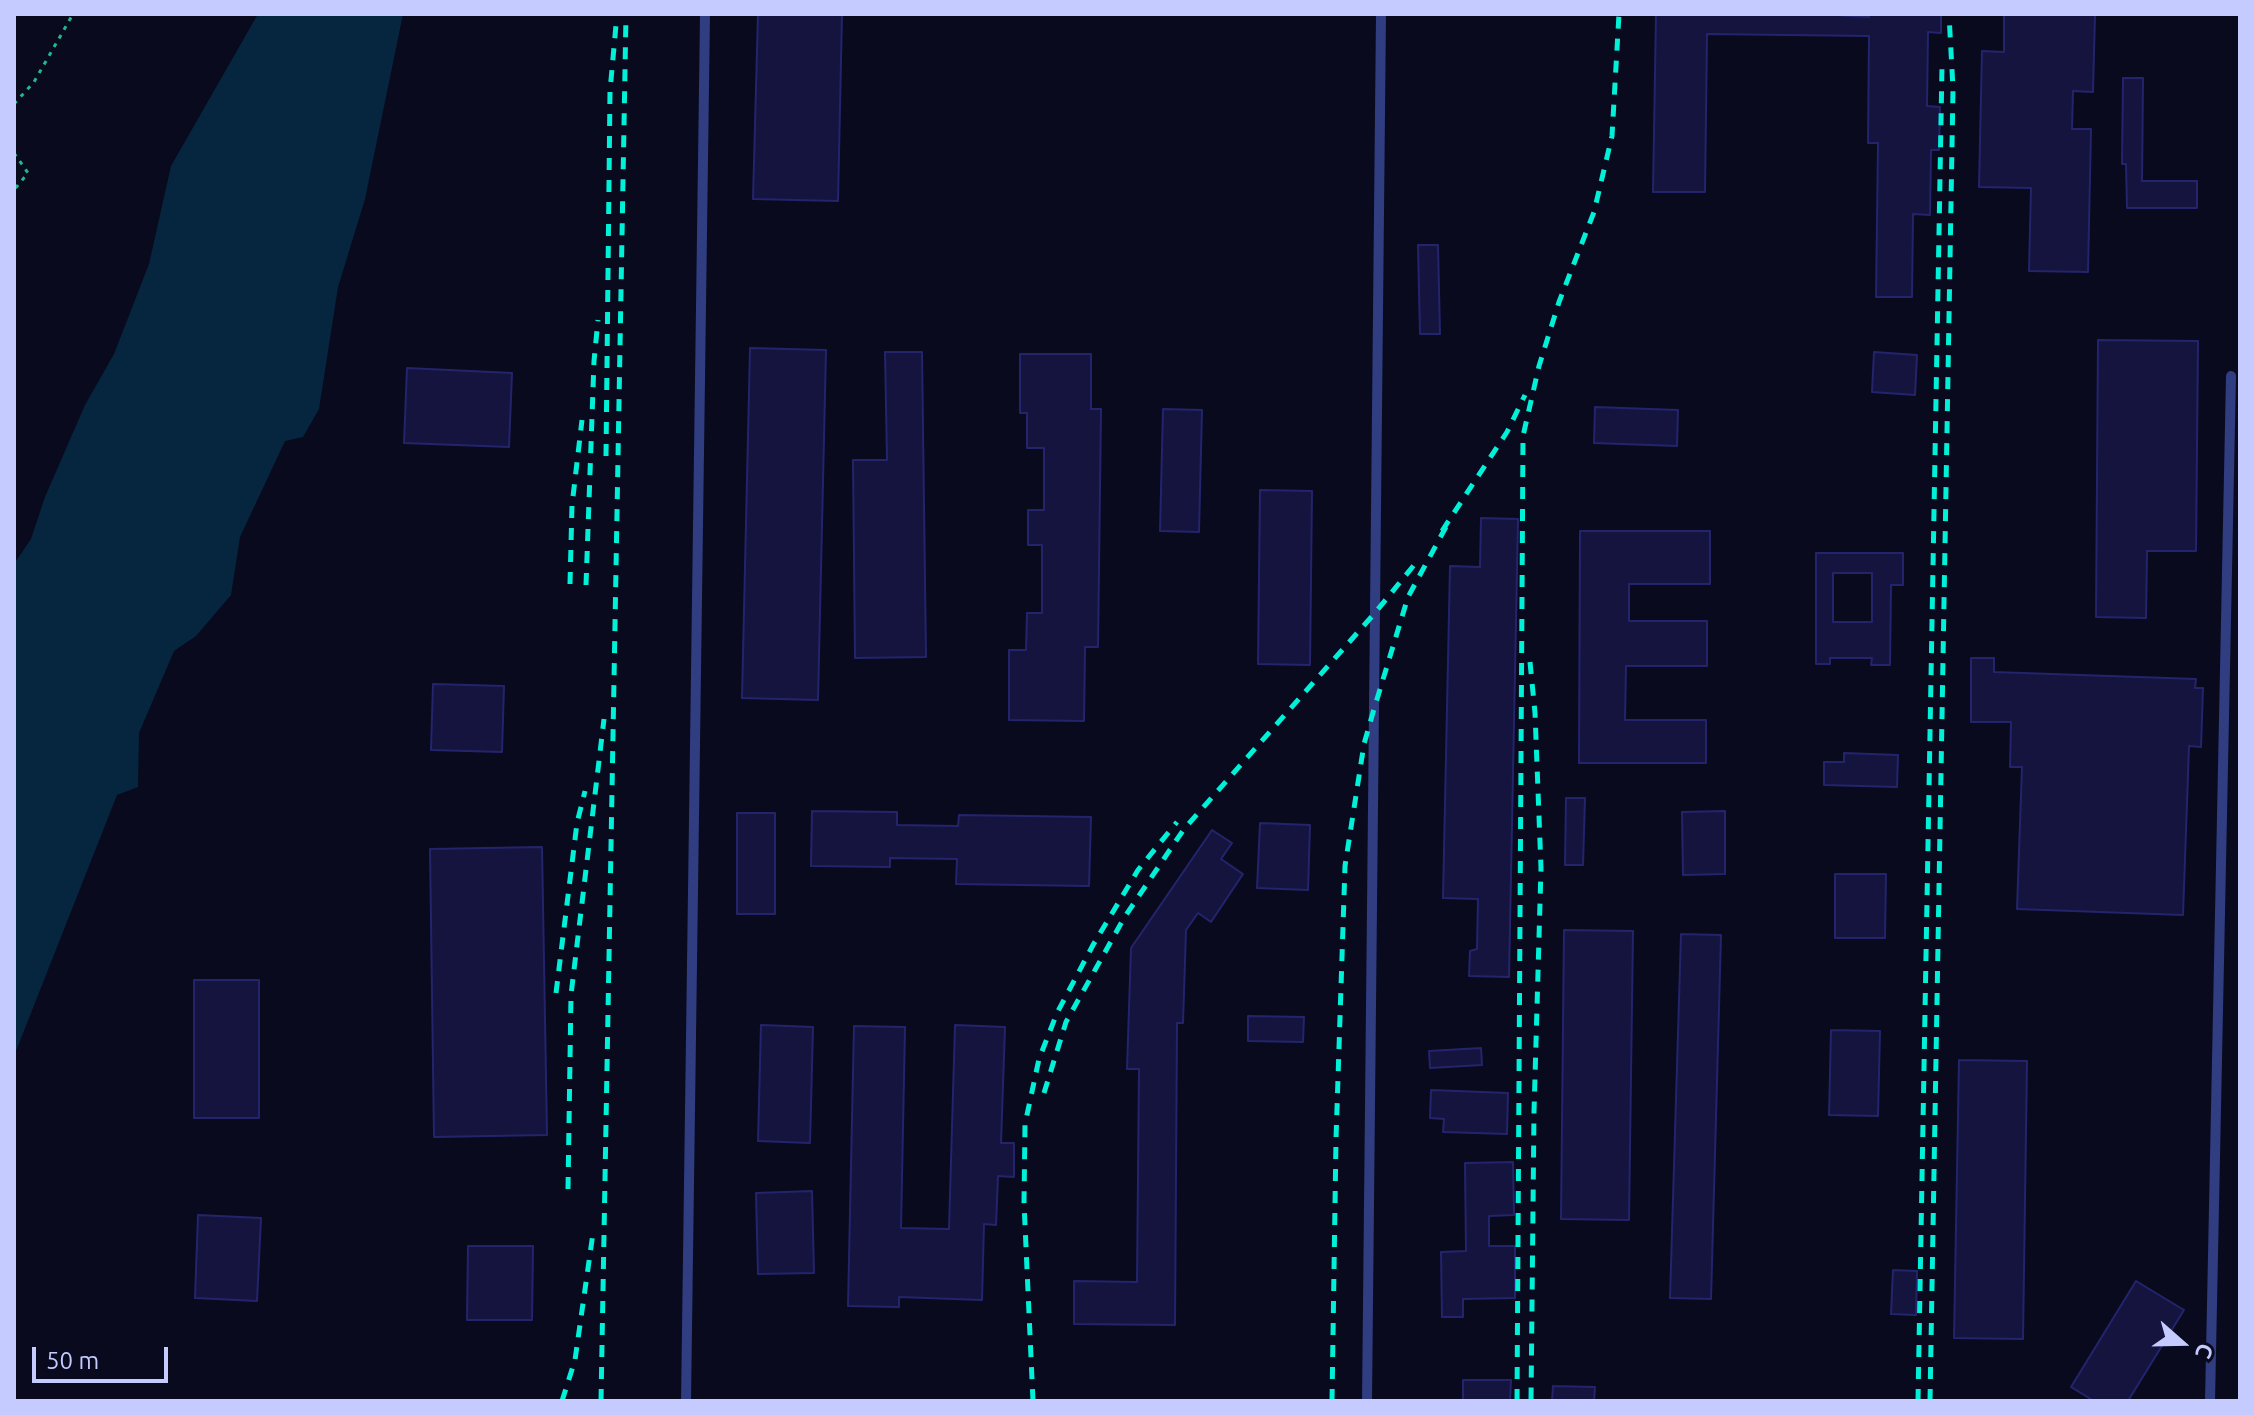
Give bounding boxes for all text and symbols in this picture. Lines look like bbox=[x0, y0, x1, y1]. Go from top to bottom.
north arrow bbox=[2142, 1303, 2222, 1383]
scale bar bbox=[36, 1331, 172, 1381]
text: С bbox=[2191, 1340, 2219, 1362]
text: 50 m bbox=[46, 1347, 99, 1374]

